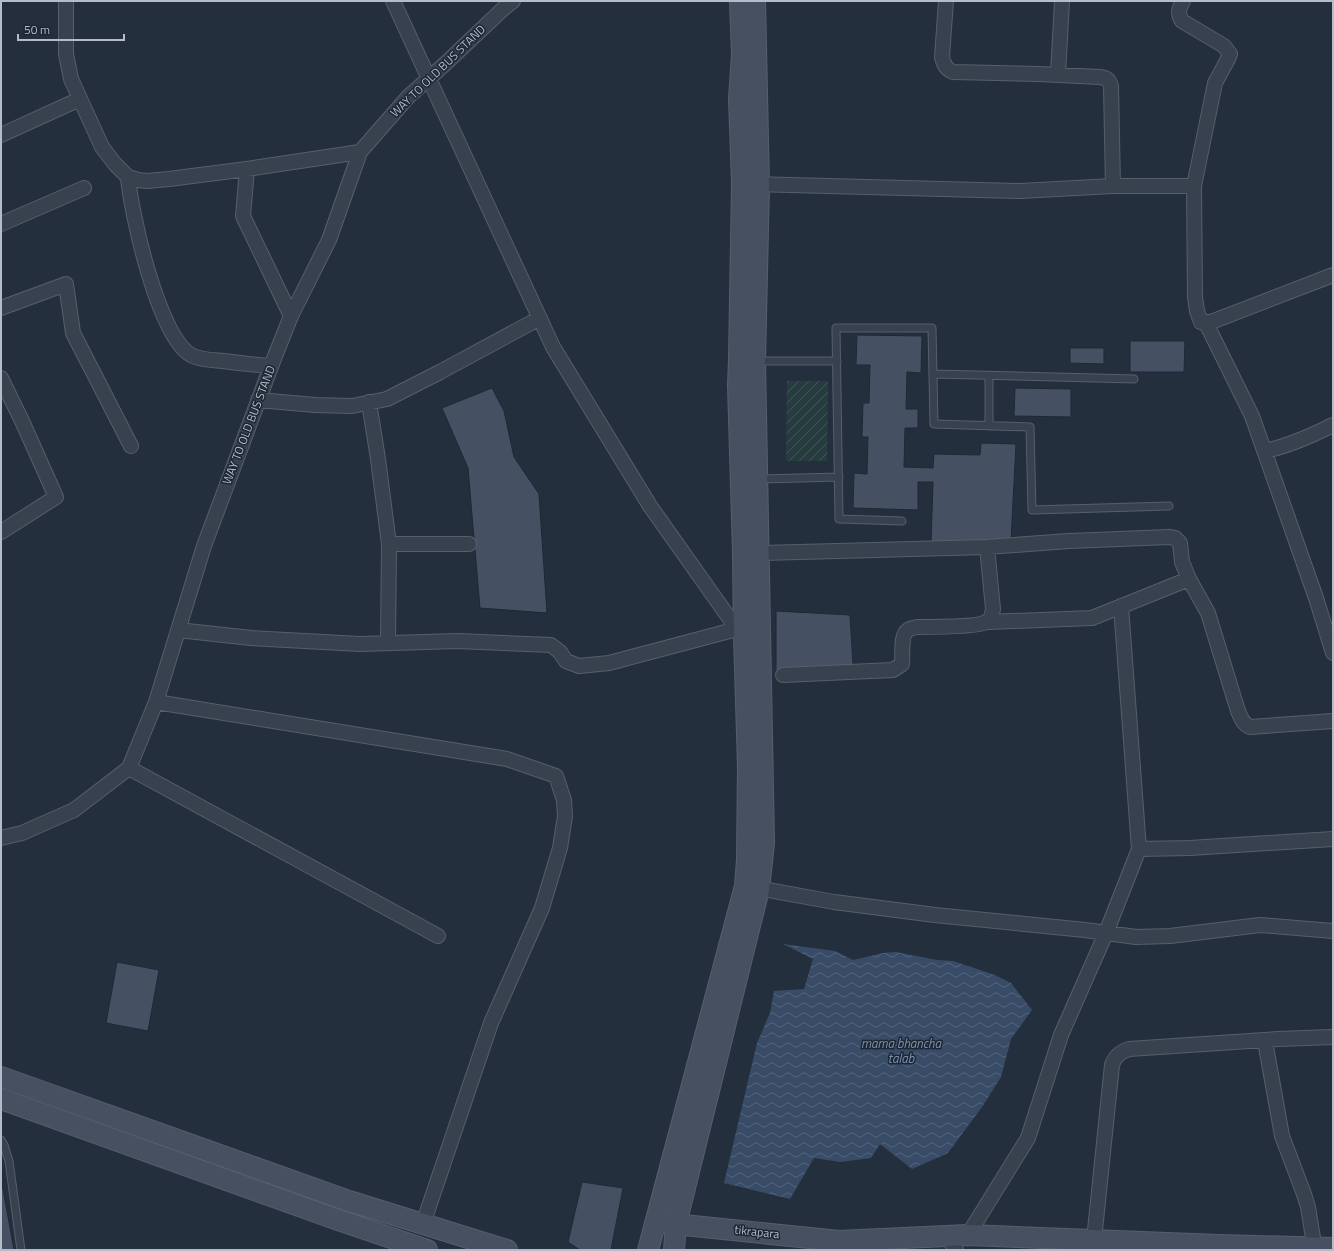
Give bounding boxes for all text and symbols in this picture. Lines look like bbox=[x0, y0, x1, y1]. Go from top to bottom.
scale bar bbox=[18, 16, 124, 42]
text: 50 m bbox=[24, 20, 50, 39]
street label: WAY TO OLD BUS STAND bbox=[386, 20, 490, 121]
street label: WAY TO OLD BUS STAND bbox=[217, 362, 280, 487]
water label: mama bhancha talab bbox=[861, 1033, 943, 1068]
street label: tikrapara bbox=[734, 1220, 781, 1243]

